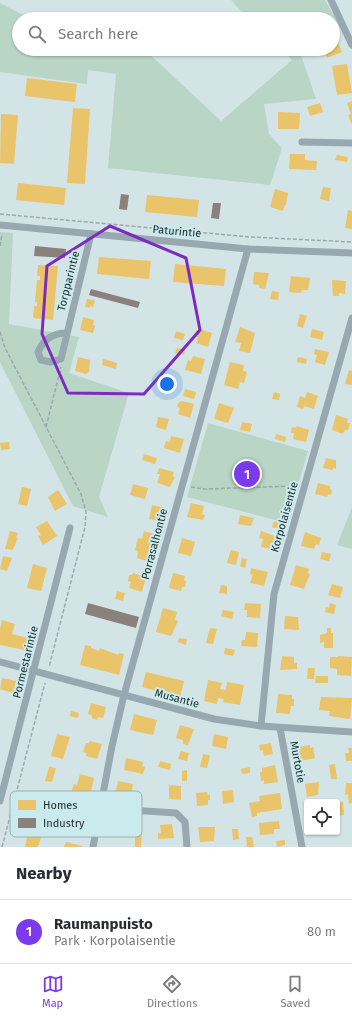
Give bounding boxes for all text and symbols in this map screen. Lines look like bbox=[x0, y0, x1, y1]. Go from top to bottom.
search box bbox=[12, 12, 340, 56]
icon: search bbox=[26, 23, 48, 45]
text: Search here bbox=[58, 25, 138, 43]
street label: Paturintie bbox=[152, 223, 202, 240]
street label: Torpparintie bbox=[55, 250, 82, 313]
your location bbox=[157, 374, 177, 394]
pin: 1 bbox=[234, 459, 260, 489]
street label: Korpolaisentie bbox=[268, 480, 301, 554]
street label: Porrasalhontie bbox=[139, 507, 170, 581]
street label: Pormestarintie bbox=[10, 625, 41, 700]
street label: Musantie bbox=[153, 686, 201, 711]
street label: Murtotie bbox=[287, 740, 308, 784]
legend bbox=[10, 791, 142, 837]
text: Homes bbox=[43, 799, 77, 812]
map controls bbox=[304, 799, 340, 835]
button: locate bbox=[304, 799, 340, 835]
text: Industry bbox=[43, 817, 85, 830]
text: Nearby bbox=[16, 863, 71, 884]
text: Raumanpuisto bbox=[54, 915, 153, 933]
text: 1 bbox=[26, 924, 32, 939]
text: 80 m bbox=[307, 924, 336, 939]
text: Park · Korpolaisentie bbox=[54, 933, 176, 948]
tab: Map bbox=[42, 973, 64, 1010]
tab: Directions bbox=[147, 973, 197, 1010]
tab: Saved bbox=[281, 973, 310, 1010]

